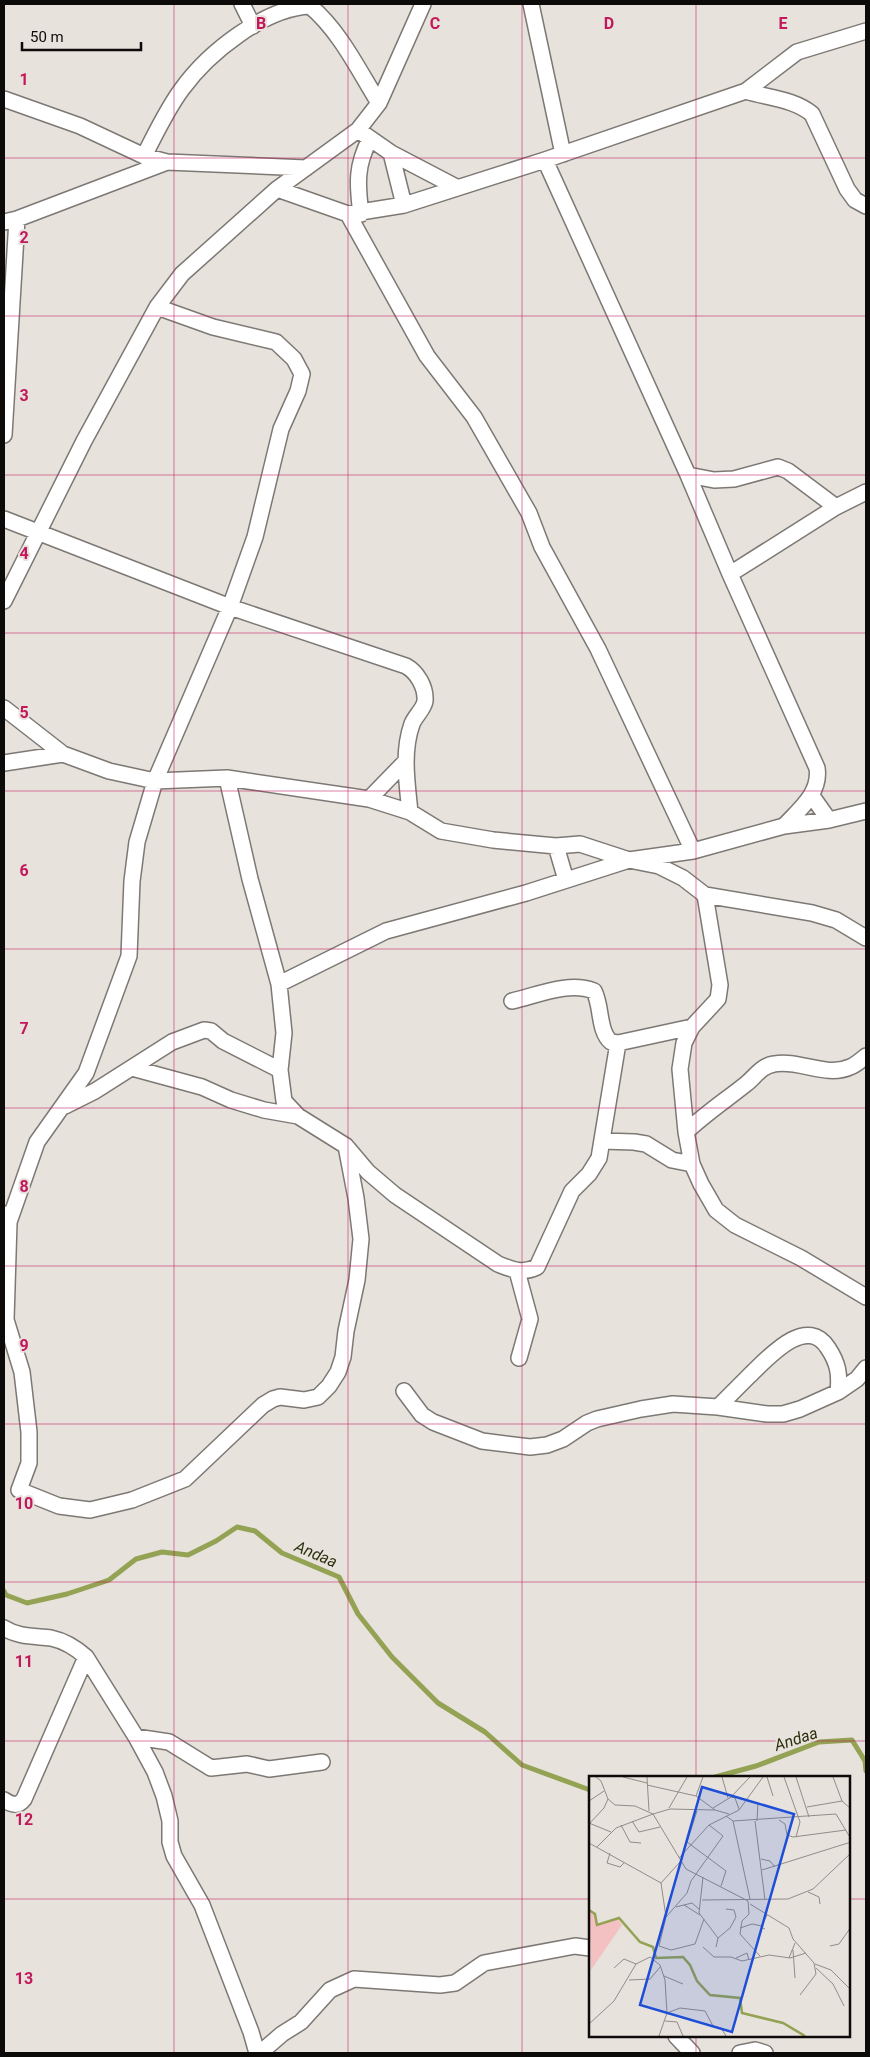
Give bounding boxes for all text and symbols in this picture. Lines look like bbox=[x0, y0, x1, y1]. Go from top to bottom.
text: B bbox=[256, 14, 266, 33]
text: C bbox=[430, 14, 440, 33]
text: D bbox=[604, 14, 614, 33]
text: E bbox=[779, 14, 788, 33]
scale bar bbox=[22, 20, 141, 52]
text: 50 m bbox=[30, 28, 64, 46]
text: 1 bbox=[19, 70, 29, 89]
text: 2 bbox=[19, 228, 29, 247]
text: 3 bbox=[19, 386, 29, 405]
text: 4 bbox=[19, 544, 29, 563]
text: 5 bbox=[19, 703, 29, 722]
text: 6 bbox=[19, 861, 29, 880]
text: 7 bbox=[19, 1019, 29, 1038]
text: 8 bbox=[19, 1177, 29, 1196]
text: 9 bbox=[19, 1336, 29, 1355]
text: 10 bbox=[15, 1494, 33, 1513]
water label: Andaa bbox=[291, 1536, 340, 1571]
text: 11 bbox=[15, 1652, 33, 1671]
water label: Andaa bbox=[771, 1723, 820, 1755]
inset map bbox=[589, 1776, 850, 2037]
text: 12 bbox=[15, 1810, 33, 1829]
text: 13 bbox=[15, 1969, 33, 1988]

